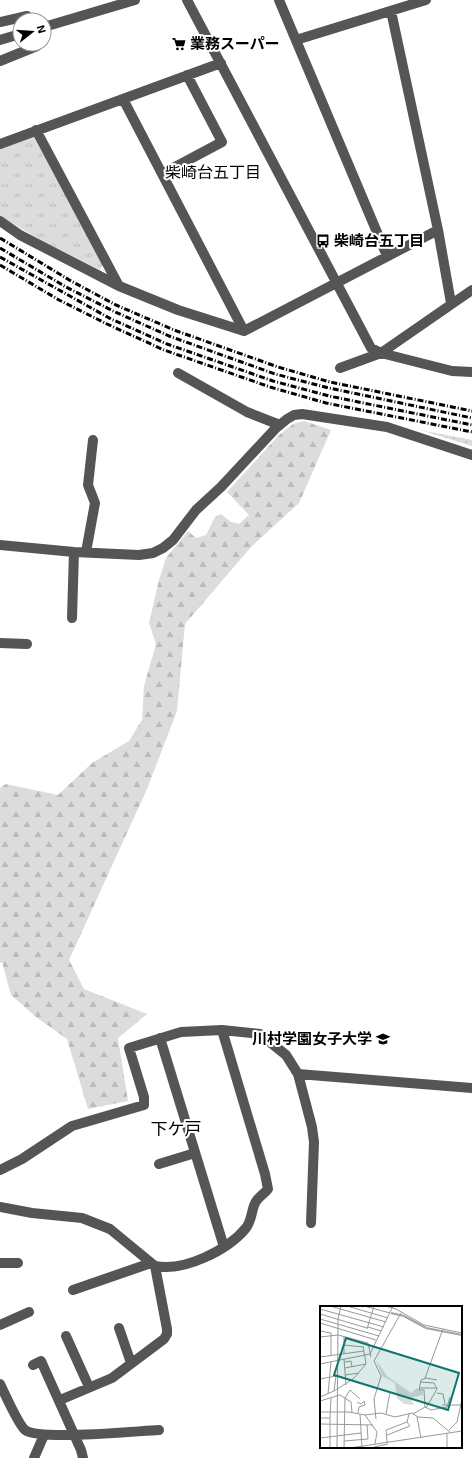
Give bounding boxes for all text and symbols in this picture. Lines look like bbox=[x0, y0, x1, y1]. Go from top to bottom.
north arrow bbox=[12, 12, 52, 52]
text: N bbox=[35, 23, 49, 35]
place label: 業務スーパー bbox=[190, 34, 280, 52]
supermarket icon: 業務スーパー bbox=[171, 36, 187, 52]
district label: 柴崎台五丁目 bbox=[165, 162, 261, 181]
place label: 柴崎台五丁目 bbox=[334, 231, 424, 249]
bus stop icon: 柴崎台五丁目 bbox=[315, 233, 331, 249]
place label: 川村学園女子大学 bbox=[252, 1029, 372, 1047]
school or university icon: 川村学園女子大学 bbox=[375, 1031, 391, 1047]
district label: 下ケ戸 bbox=[151, 1118, 202, 1138]
inset map bbox=[320, 1306, 462, 1448]

